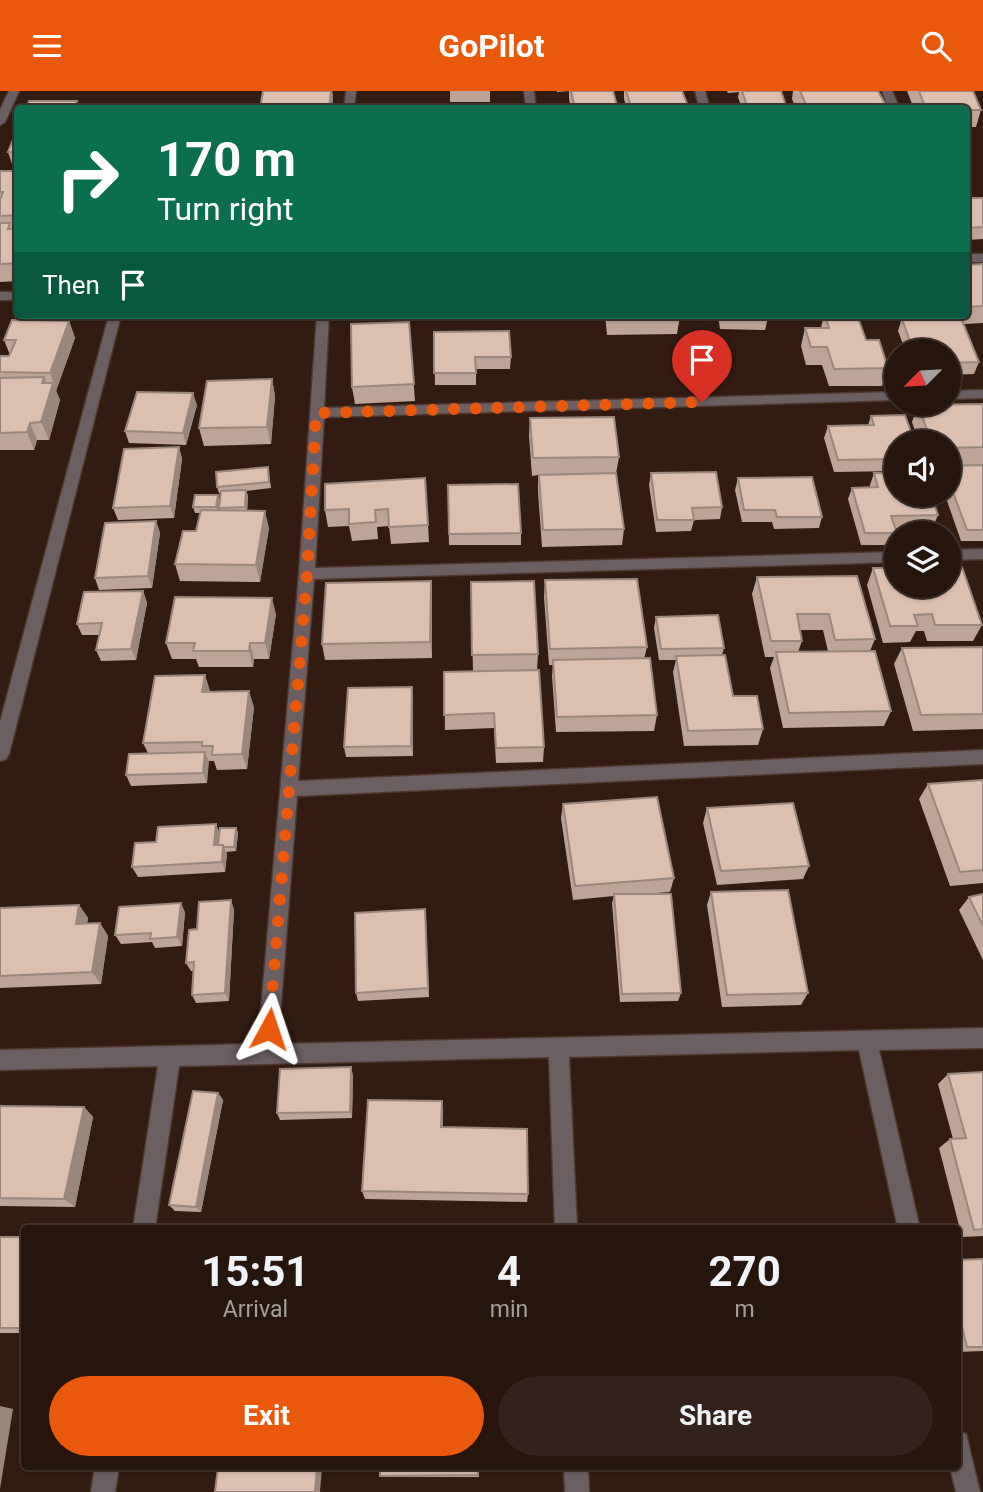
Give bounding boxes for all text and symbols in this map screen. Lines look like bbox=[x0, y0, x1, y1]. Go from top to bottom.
icon: menu bbox=[28, 27, 66, 65]
text: GoPilot bbox=[438, 27, 545, 65]
icon: search bbox=[917, 27, 955, 65]
text: 170 m bbox=[157, 131, 296, 188]
icon: right bbox=[42, 133, 133, 224]
text: Turn right bbox=[157, 190, 293, 228]
icon: arrive bbox=[114, 266, 152, 304]
text: Then bbox=[42, 270, 100, 300]
pin bbox=[672, 330, 732, 402]
north arrow bbox=[884, 339, 961, 417]
map controls bbox=[884, 339, 961, 598]
icon: arrive bbox=[683, 341, 721, 379]
button: sound bbox=[884, 430, 961, 507]
button: layers bbox=[884, 521, 961, 598]
position arrow bbox=[232, 992, 306, 1066]
text: 15:51 bbox=[201, 1247, 309, 1296]
text: 4 bbox=[497, 1247, 521, 1296]
text: 270 bbox=[708, 1247, 781, 1296]
text: Arrival bbox=[223, 1296, 288, 1323]
text: min bbox=[490, 1296, 528, 1323]
text: m bbox=[735, 1296, 755, 1323]
button: Exit bbox=[49, 1376, 484, 1456]
button: Share bbox=[498, 1376, 933, 1456]

